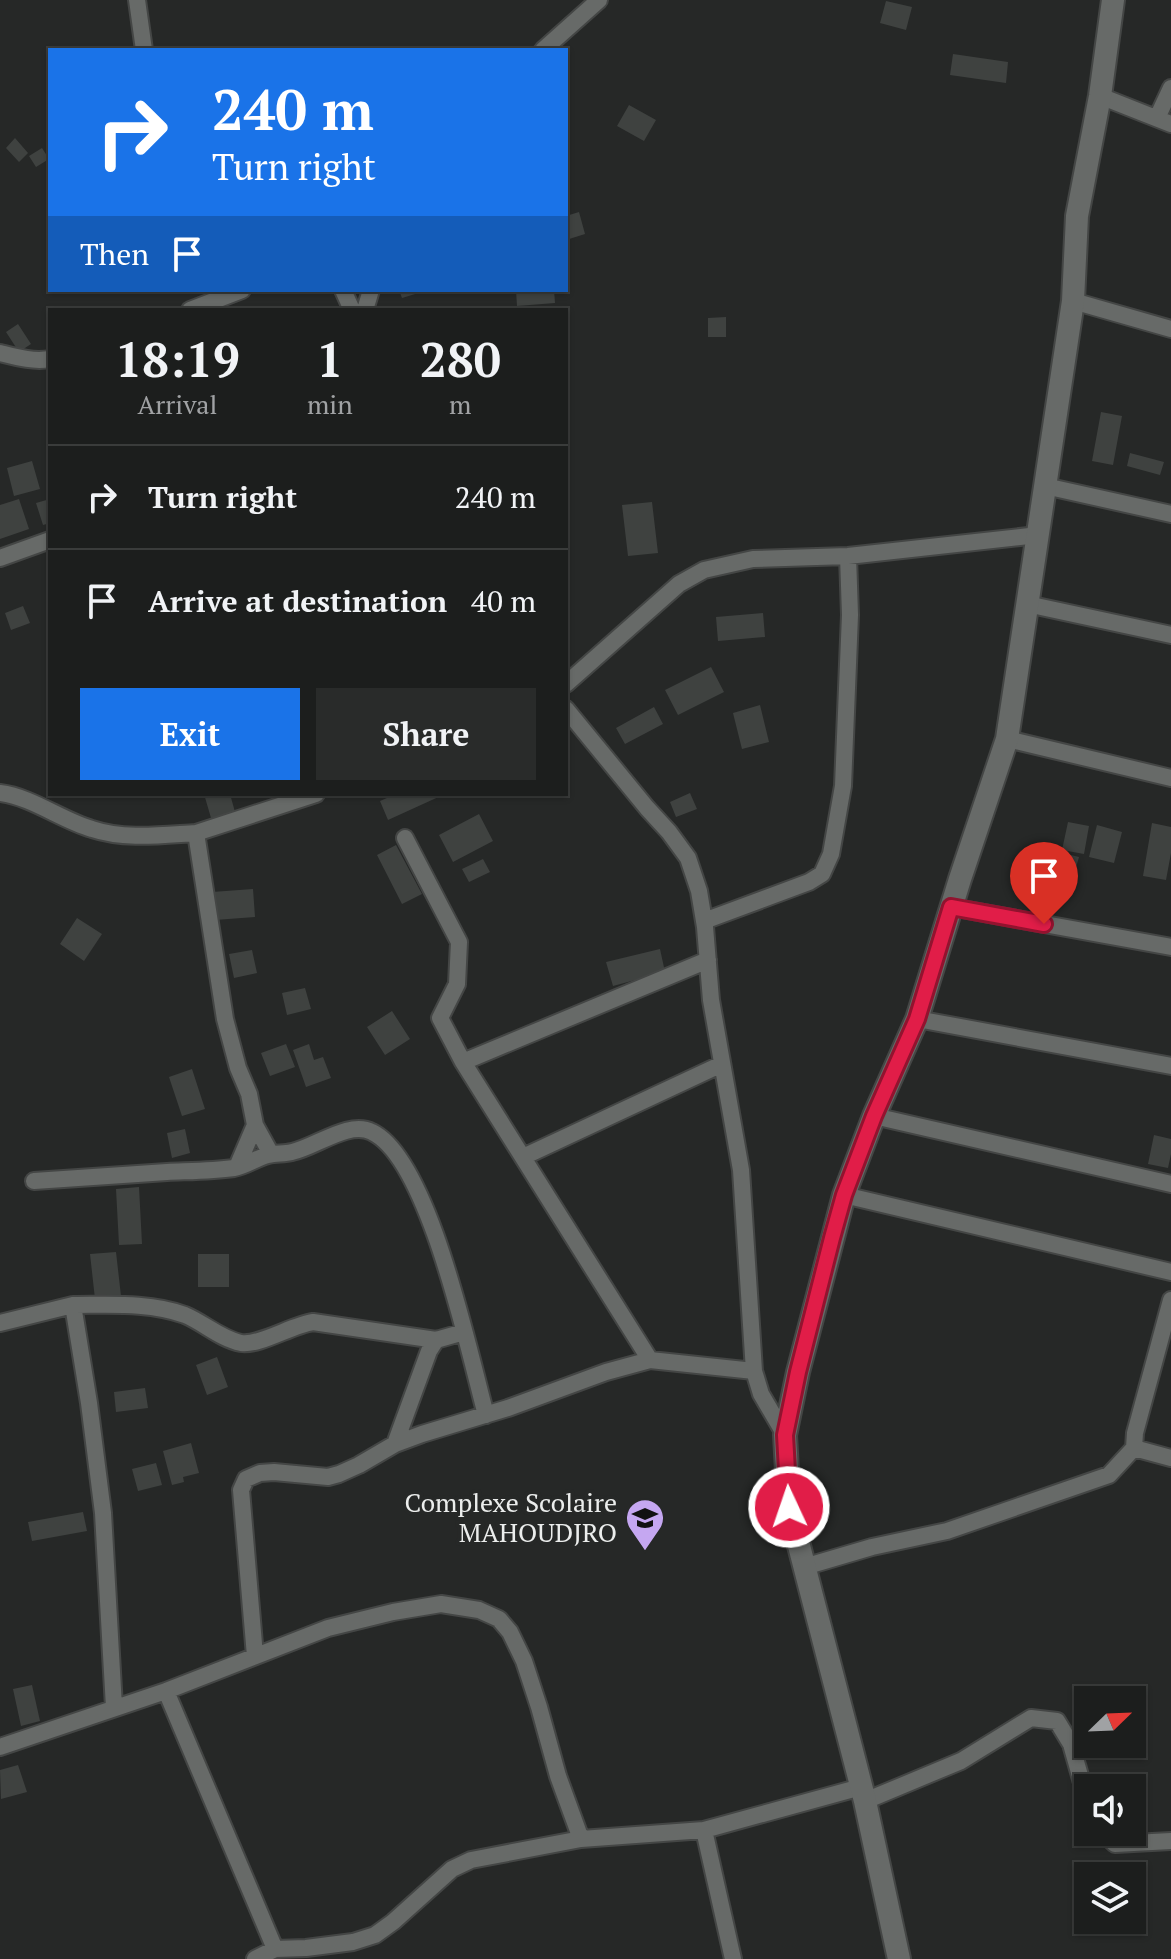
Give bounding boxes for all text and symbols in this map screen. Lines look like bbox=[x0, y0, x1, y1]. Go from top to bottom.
text: 240 m bbox=[212, 72, 374, 146]
icon: right bbox=[80, 80, 184, 184]
text: Turn right bbox=[212, 143, 376, 190]
icon: arrive bbox=[165, 232, 209, 276]
text: Then bbox=[80, 234, 149, 274]
text: 18:19 bbox=[115, 327, 240, 391]
text: 1 bbox=[316, 327, 343, 391]
text: 280 bbox=[420, 327, 501, 391]
text: Arrival bbox=[138, 387, 217, 421]
text: min bbox=[307, 387, 353, 421]
text: m bbox=[449, 387, 472, 421]
icon: right bbox=[80, 475, 124, 519]
text: Turn right bbox=[148, 477, 297, 517]
text: 240 m bbox=[455, 477, 536, 517]
icon: arrive bbox=[80, 579, 124, 623]
text: Arrive at destination bbox=[148, 581, 447, 621]
text: 40 m bbox=[471, 581, 536, 621]
button: Exit bbox=[80, 688, 300, 780]
button: Share bbox=[316, 688, 536, 780]
pin bbox=[1010, 842, 1078, 924]
icon: arrive bbox=[1022, 854, 1066, 898]
position arrow bbox=[747, 1465, 831, 1549]
place label: Complexe Scolaire MAHOUDJRO bbox=[405, 1485, 617, 1549]
school or university icon: Complexe Scolaire MAHOUDJRO bbox=[624, 1497, 666, 1552]
north arrow bbox=[1074, 1686, 1146, 1758]
map controls bbox=[1074, 1686, 1146, 1934]
button: sound bbox=[1074, 1774, 1146, 1846]
button: layers bbox=[1074, 1862, 1146, 1934]

